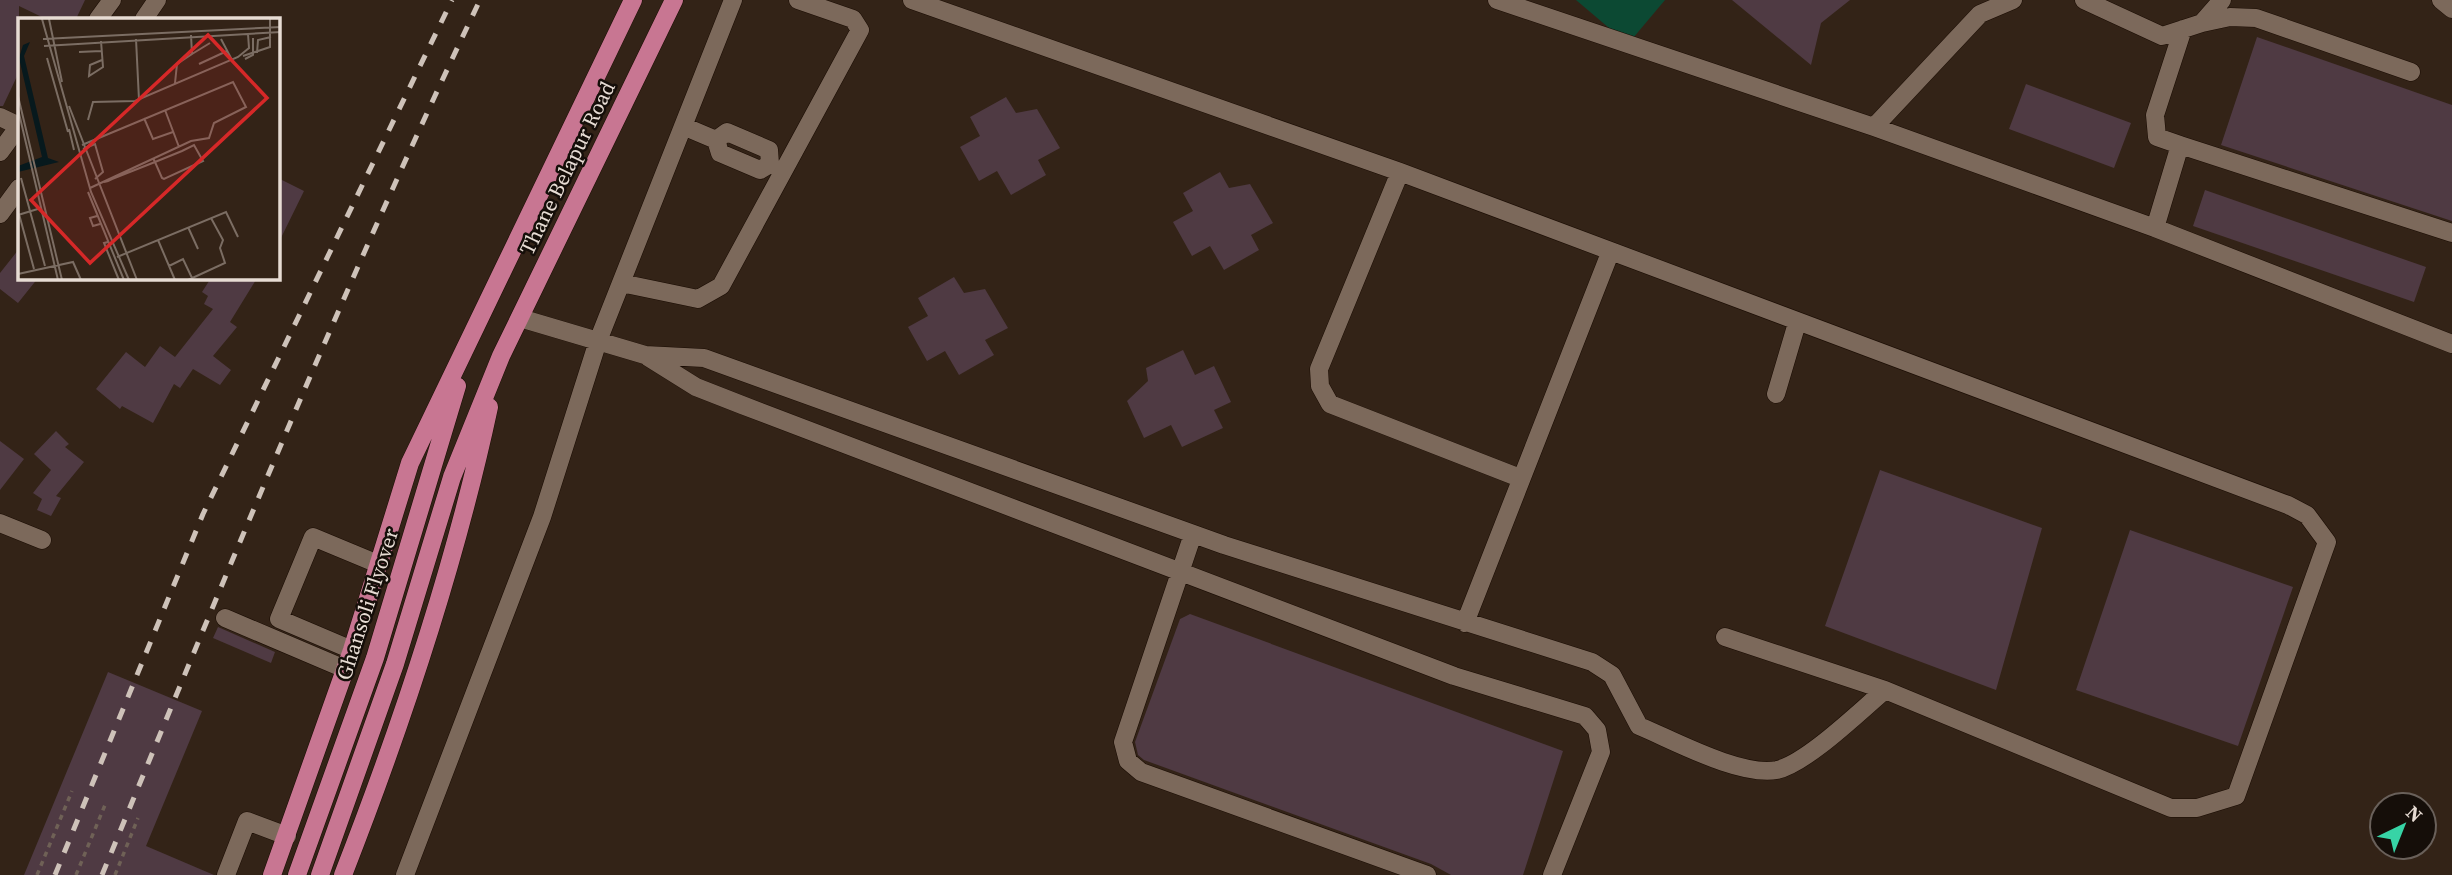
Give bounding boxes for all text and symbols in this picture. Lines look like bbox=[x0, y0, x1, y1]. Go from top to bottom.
inset map bbox=[18, 18, 280, 280]
street label: Thane Belapur Road bbox=[512, 76, 622, 260]
street label: Ghansoli Flyover bbox=[329, 524, 405, 684]
north arrow bbox=[2368, 791, 2438, 861]
text: N bbox=[2401, 799, 2429, 828]

